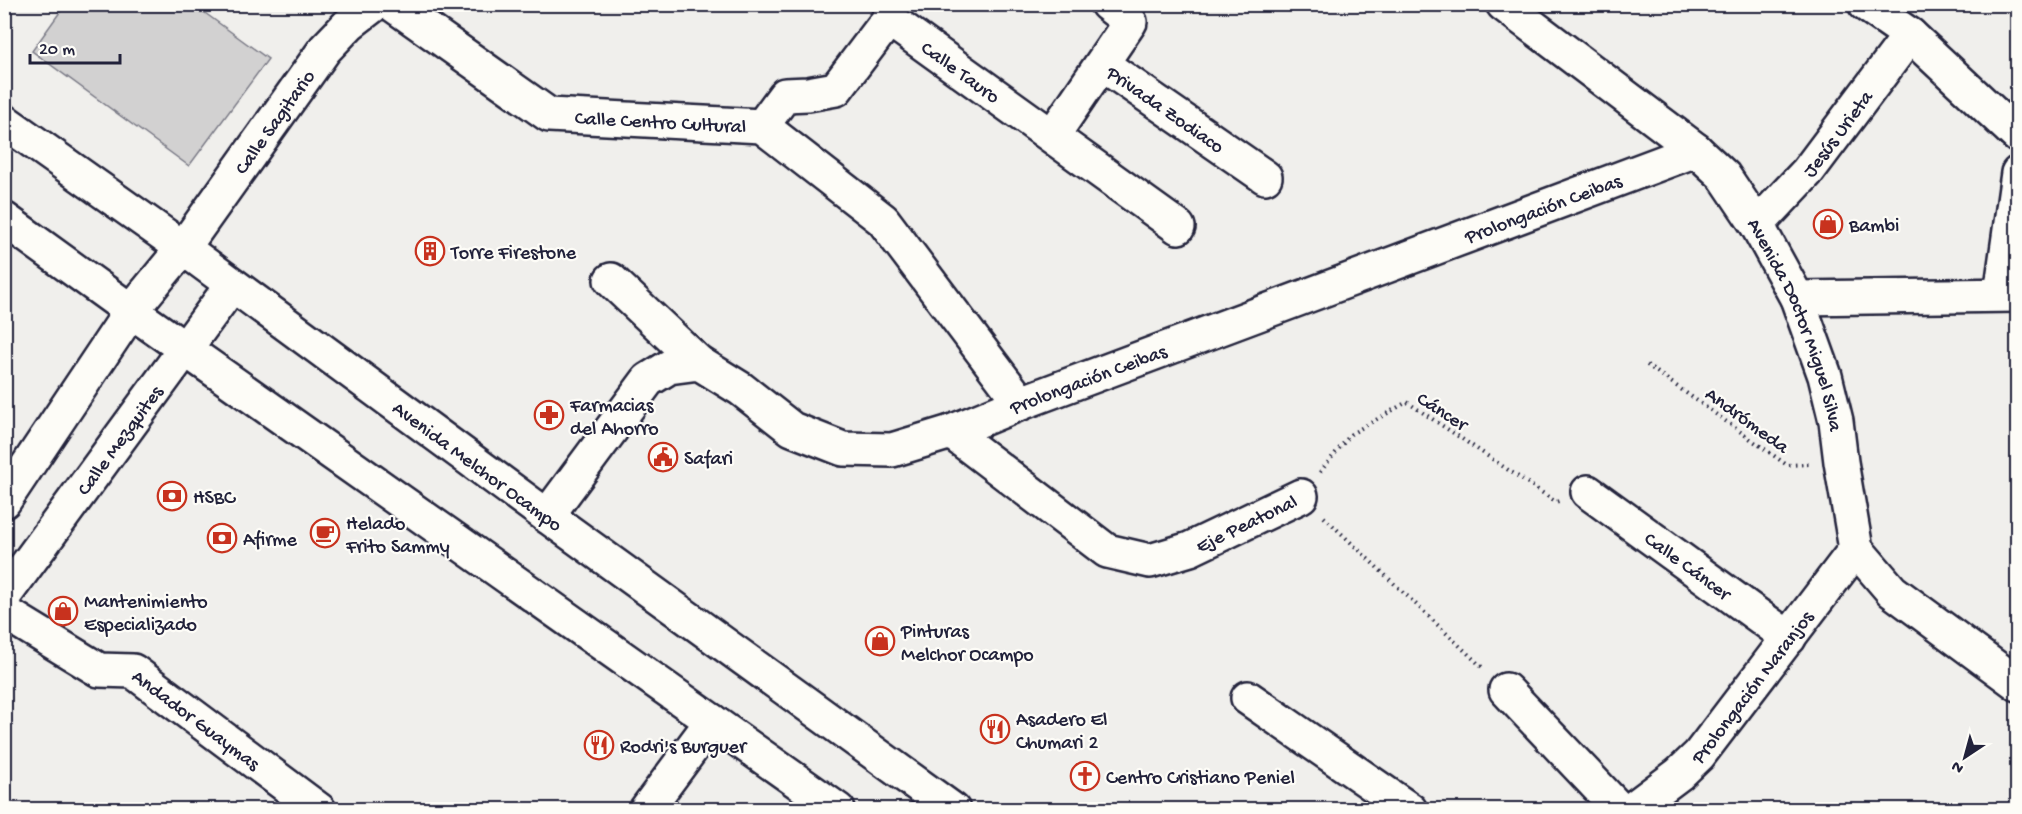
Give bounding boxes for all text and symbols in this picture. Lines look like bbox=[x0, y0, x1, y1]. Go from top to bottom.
scale bar bbox=[30, 27, 120, 65]
street label: Calle Tauro bbox=[915, 38, 1003, 110]
text: 20 m bbox=[39, 40, 75, 61]
street label: Privada Zodiaco bbox=[1100, 62, 1227, 160]
street label: Calle Sagitario bbox=[231, 66, 321, 180]
street label: Jesús Urieta bbox=[1800, 86, 1880, 183]
street label: Calle Centro Cultural bbox=[574, 108, 747, 140]
street label: Prolongación Ceibas bbox=[1461, 171, 1626, 251]
shop icon: Bambi bbox=[1812, 208, 1844, 240]
street label: Avenida Doctor Miguel Silva bbox=[1741, 215, 1845, 434]
place label: Bambi bbox=[1848, 216, 1899, 239]
building icon: Torre Firestone bbox=[414, 235, 446, 267]
place label: Torre Firestone bbox=[450, 243, 577, 266]
street label: Prolongación Ceibas bbox=[1006, 341, 1171, 422]
street label: Calle Mezquites bbox=[74, 382, 170, 501]
street label: Andrómeda bbox=[1700, 384, 1793, 460]
street label: Cáncer bbox=[1411, 388, 1472, 438]
place label: Farmacias del Ahorro bbox=[569, 396, 659, 442]
street label: Avenida Melchor Ocampo bbox=[387, 398, 566, 538]
pharmacy icon: Farmacias del Ahorro bbox=[533, 399, 565, 431]
public building icon: Safari bbox=[647, 441, 679, 473]
place label: Safari bbox=[684, 449, 733, 472]
bank icon: HSBC bbox=[156, 480, 188, 512]
place label: HSBC bbox=[193, 488, 236, 511]
street label: Eje Peatonal bbox=[1193, 492, 1302, 559]
place label: Helado Frito Sammy bbox=[345, 514, 450, 560]
cafe icon: Helado Frito Sammy bbox=[309, 517, 341, 549]
bank icon: Afirme bbox=[206, 522, 238, 554]
street label: Calle Cáncer bbox=[1638, 529, 1736, 608]
place label: Afirme bbox=[243, 530, 298, 553]
place label: Mantenimiento Especializado bbox=[84, 592, 208, 638]
shop icon: Mantenimiento Especializado bbox=[47, 595, 79, 627]
street label: Prolongación Naranjos bbox=[1688, 607, 1820, 771]
place label: Pinturas Melchor Ocampo bbox=[900, 622, 1034, 668]
shop icon: Pinturas Melchor Ocampo bbox=[864, 625, 896, 657]
street label: Andador Guaymas bbox=[126, 666, 264, 777]
place label: Asadero El Chumari 2 bbox=[1016, 710, 1107, 756]
restaurant icon: Asadero El Chumari 2 bbox=[979, 713, 1011, 745]
north arrow bbox=[1935, 727, 1995, 787]
restaurant icon: Rodri's Burguer bbox=[583, 729, 615, 761]
place label: Rodri's Burguer bbox=[620, 737, 748, 760]
text: N bbox=[1948, 755, 1968, 777]
church icon: Centro Cristiano Peniel bbox=[1069, 760, 1101, 792]
place label: Centro Cristiano Peniel bbox=[1106, 768, 1295, 791]

